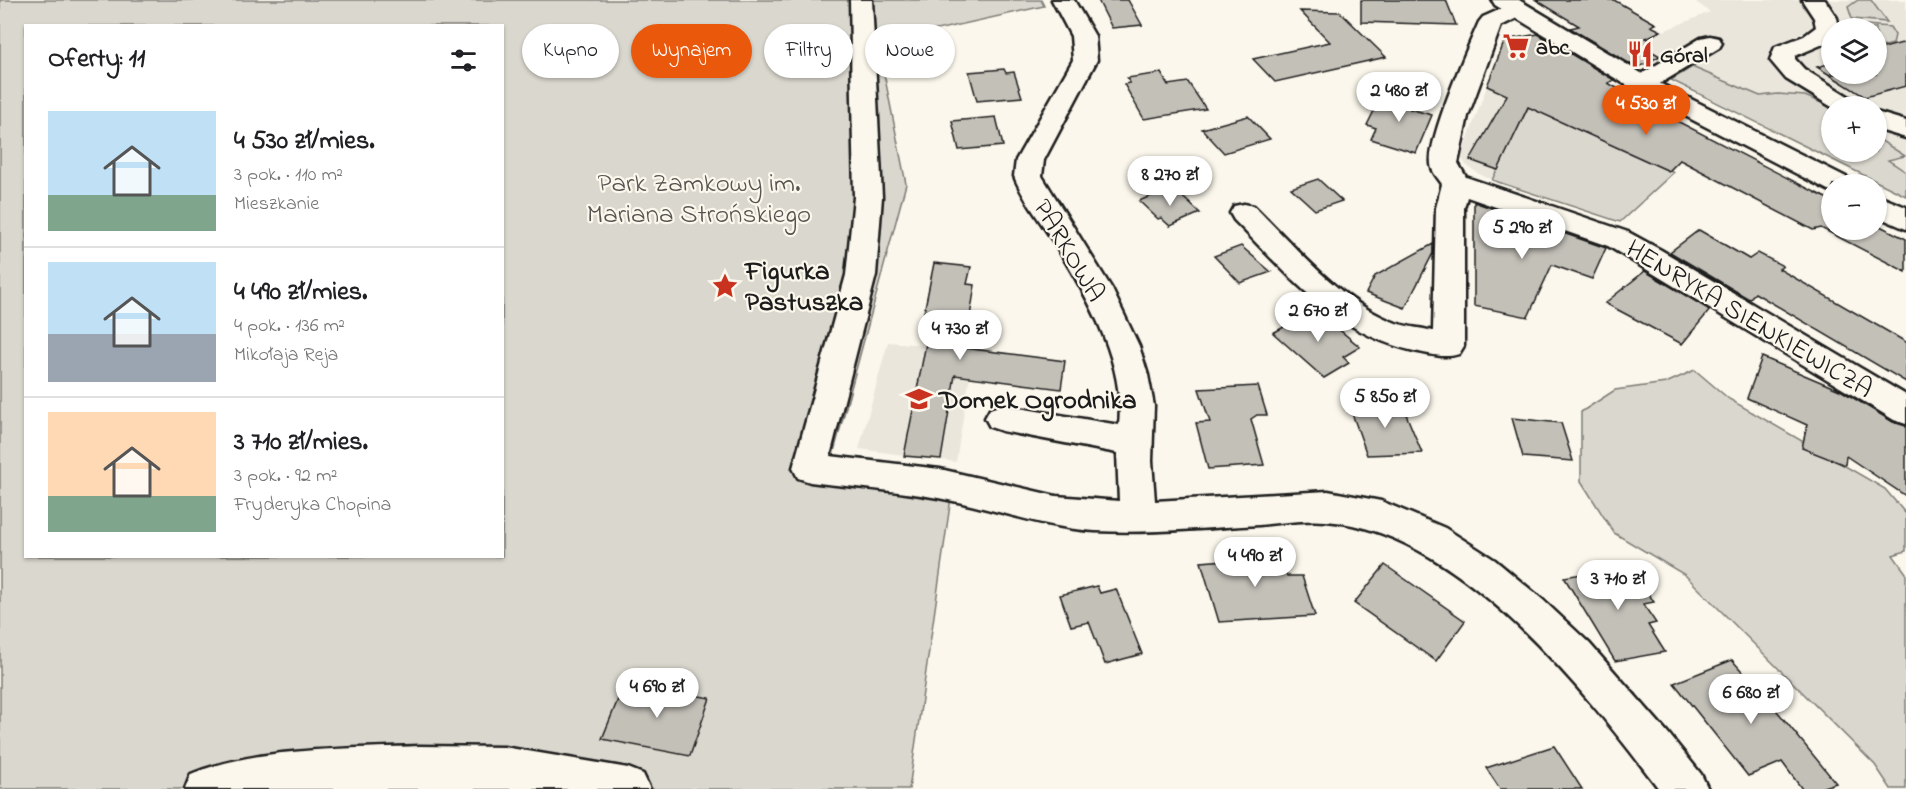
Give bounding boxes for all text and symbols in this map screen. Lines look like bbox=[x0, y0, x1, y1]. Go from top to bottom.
map controls bbox=[1821, 18, 1887, 240]
button: layers bbox=[1821, 18, 1887, 84]
chip: Kupno bbox=[522, 24, 619, 78]
chip: Wynajem bbox=[631, 24, 752, 78]
chip: Filtry bbox=[764, 24, 853, 78]
chip: Nowe bbox=[865, 24, 955, 78]
supermarket icon: abc bbox=[1501, 31, 1531, 61]
place label: abc bbox=[1536, 33, 1570, 65]
restaurant icon: Góral bbox=[1625, 39, 1655, 69]
text: Oferty: 11 bbox=[48, 41, 145, 79]
place label: Góral bbox=[1660, 41, 1708, 73]
icon: filters bbox=[447, 44, 480, 77]
pin: 2 480 zł bbox=[1337, 72, 1461, 123]
text: 2 480 zł bbox=[1370, 77, 1428, 106]
pin: 4 530 zł bbox=[1584, 85, 1708, 136]
text: 4 530 zł bbox=[1616, 90, 1676, 119]
button: + bbox=[1821, 96, 1887, 162]
text: 4 530 zł/mies. bbox=[234, 123, 374, 161]
icon: home bbox=[96, 135, 168, 207]
pin: 8 270 zł bbox=[1108, 156, 1232, 207]
text: 3 pok. · 110 m² bbox=[234, 161, 343, 190]
text: 8 270 zł bbox=[1141, 161, 1199, 190]
park label: Park Zamkowy im. Mariana Strońskiego bbox=[587, 165, 811, 235]
button: − bbox=[1821, 174, 1887, 240]
text: Mieszkanie bbox=[234, 190, 319, 219]
street label: PARKOWA bbox=[1022, 192, 1114, 310]
pin: 5 290 zł bbox=[1460, 209, 1584, 260]
text: 5 290 zł bbox=[1493, 214, 1551, 243]
street label: HENRYKA SIENKIEWICZA bbox=[1618, 231, 1880, 410]
place label: Figurka Pastuszka bbox=[743, 253, 863, 323]
place icon: Figurka Pastuszka bbox=[710, 271, 740, 301]
text: 4 490 zł/mies. bbox=[234, 274, 367, 312]
icon: home bbox=[96, 286, 168, 358]
pin: 2 670 zł bbox=[1256, 292, 1380, 343]
text: 2 670 zł bbox=[1289, 297, 1347, 326]
pin: 4 730 zł bbox=[898, 310, 1022, 361]
text: 4 pok. · 136 m² bbox=[234, 312, 345, 341]
text: 4 730 zł bbox=[932, 315, 988, 344]
text: Mikołaja Reja bbox=[234, 341, 338, 370]
pin: 5 850 zł bbox=[1323, 378, 1447, 429]
place label: Domek Ogrodnika bbox=[937, 382, 1137, 422]
text: 5 850 zł bbox=[1354, 383, 1416, 412]
school or university icon: Domek Ogrodnika bbox=[904, 384, 934, 414]
text: 3 710 zł/mies. bbox=[234, 424, 368, 462]
icon: home bbox=[96, 436, 168, 508]
text: 3 pok. · 92 m² bbox=[234, 462, 337, 491]
text: Fryderyka Chopina bbox=[234, 491, 391, 520]
pin: 4 490 zł bbox=[1193, 537, 1317, 588]
text: 4 490 zł bbox=[1228, 542, 1282, 571]
pin: 3 710 zł bbox=[1556, 560, 1680, 611]
text: 3 710 zł bbox=[1591, 565, 1645, 594]
pin: 4 690 zł bbox=[595, 668, 719, 719]
text: 4 690 zł bbox=[630, 673, 684, 702]
pin: 6 680 zł bbox=[1689, 674, 1813, 725]
text: 6 680 zł bbox=[1723, 679, 1779, 708]

